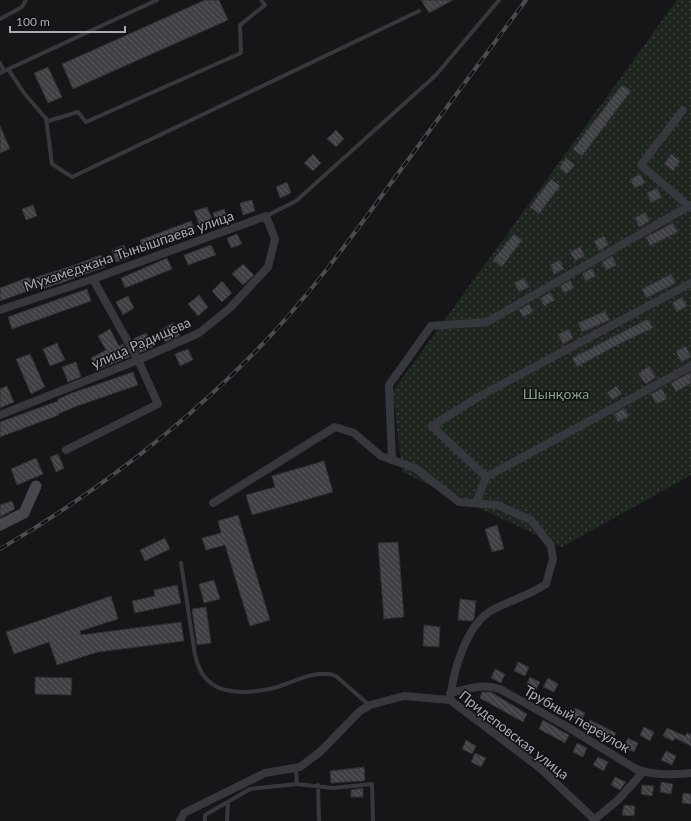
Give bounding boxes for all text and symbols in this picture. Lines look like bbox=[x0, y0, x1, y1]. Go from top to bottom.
scale bar bbox=[10, 8, 125, 34]
text: 100 m bbox=[16, 14, 50, 29]
street label: Мухамеджана Тынышпаева улица bbox=[22, 207, 236, 294]
street label: улица Радищева bbox=[88, 313, 193, 372]
park label: Шынқожа bbox=[523, 385, 589, 402]
street label: Трубный переулок bbox=[521, 681, 634, 756]
street label: Придеповская улица bbox=[456, 687, 573, 783]

